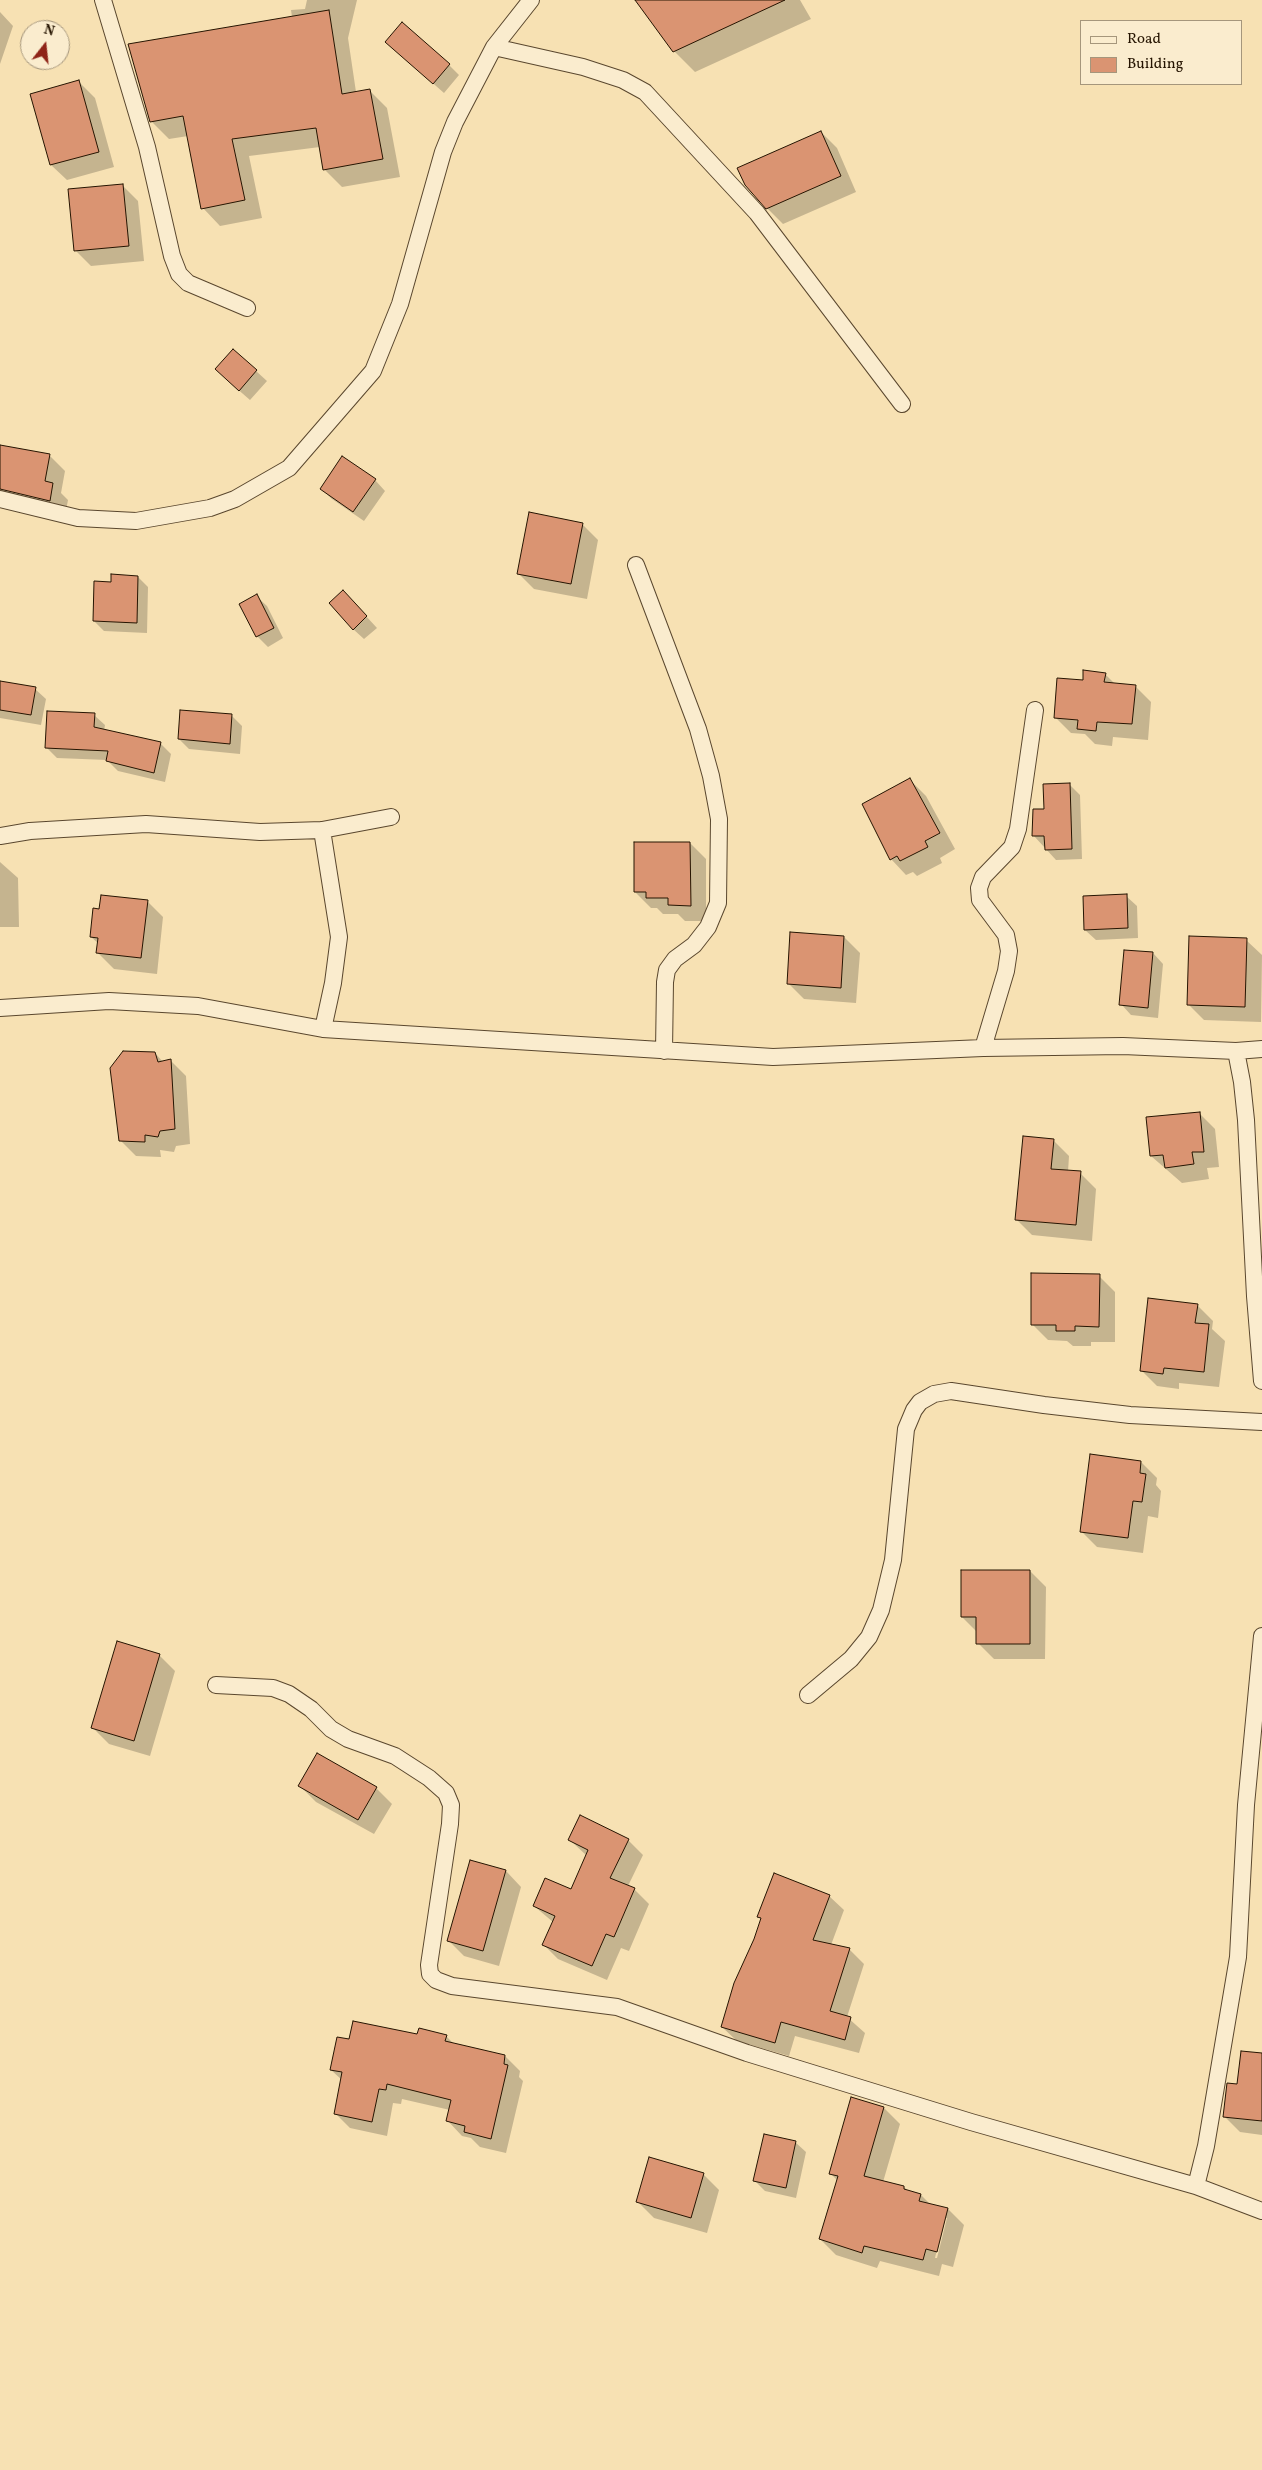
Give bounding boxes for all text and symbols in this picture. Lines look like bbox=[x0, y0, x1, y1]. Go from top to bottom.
north arrow bbox=[20, 20, 70, 70]
legend bbox=[1080, 20, 1242, 85]
text: N bbox=[41, 21, 56, 42]
text: Road bbox=[1127, 29, 1161, 50]
text: Building bbox=[1127, 54, 1183, 75]

